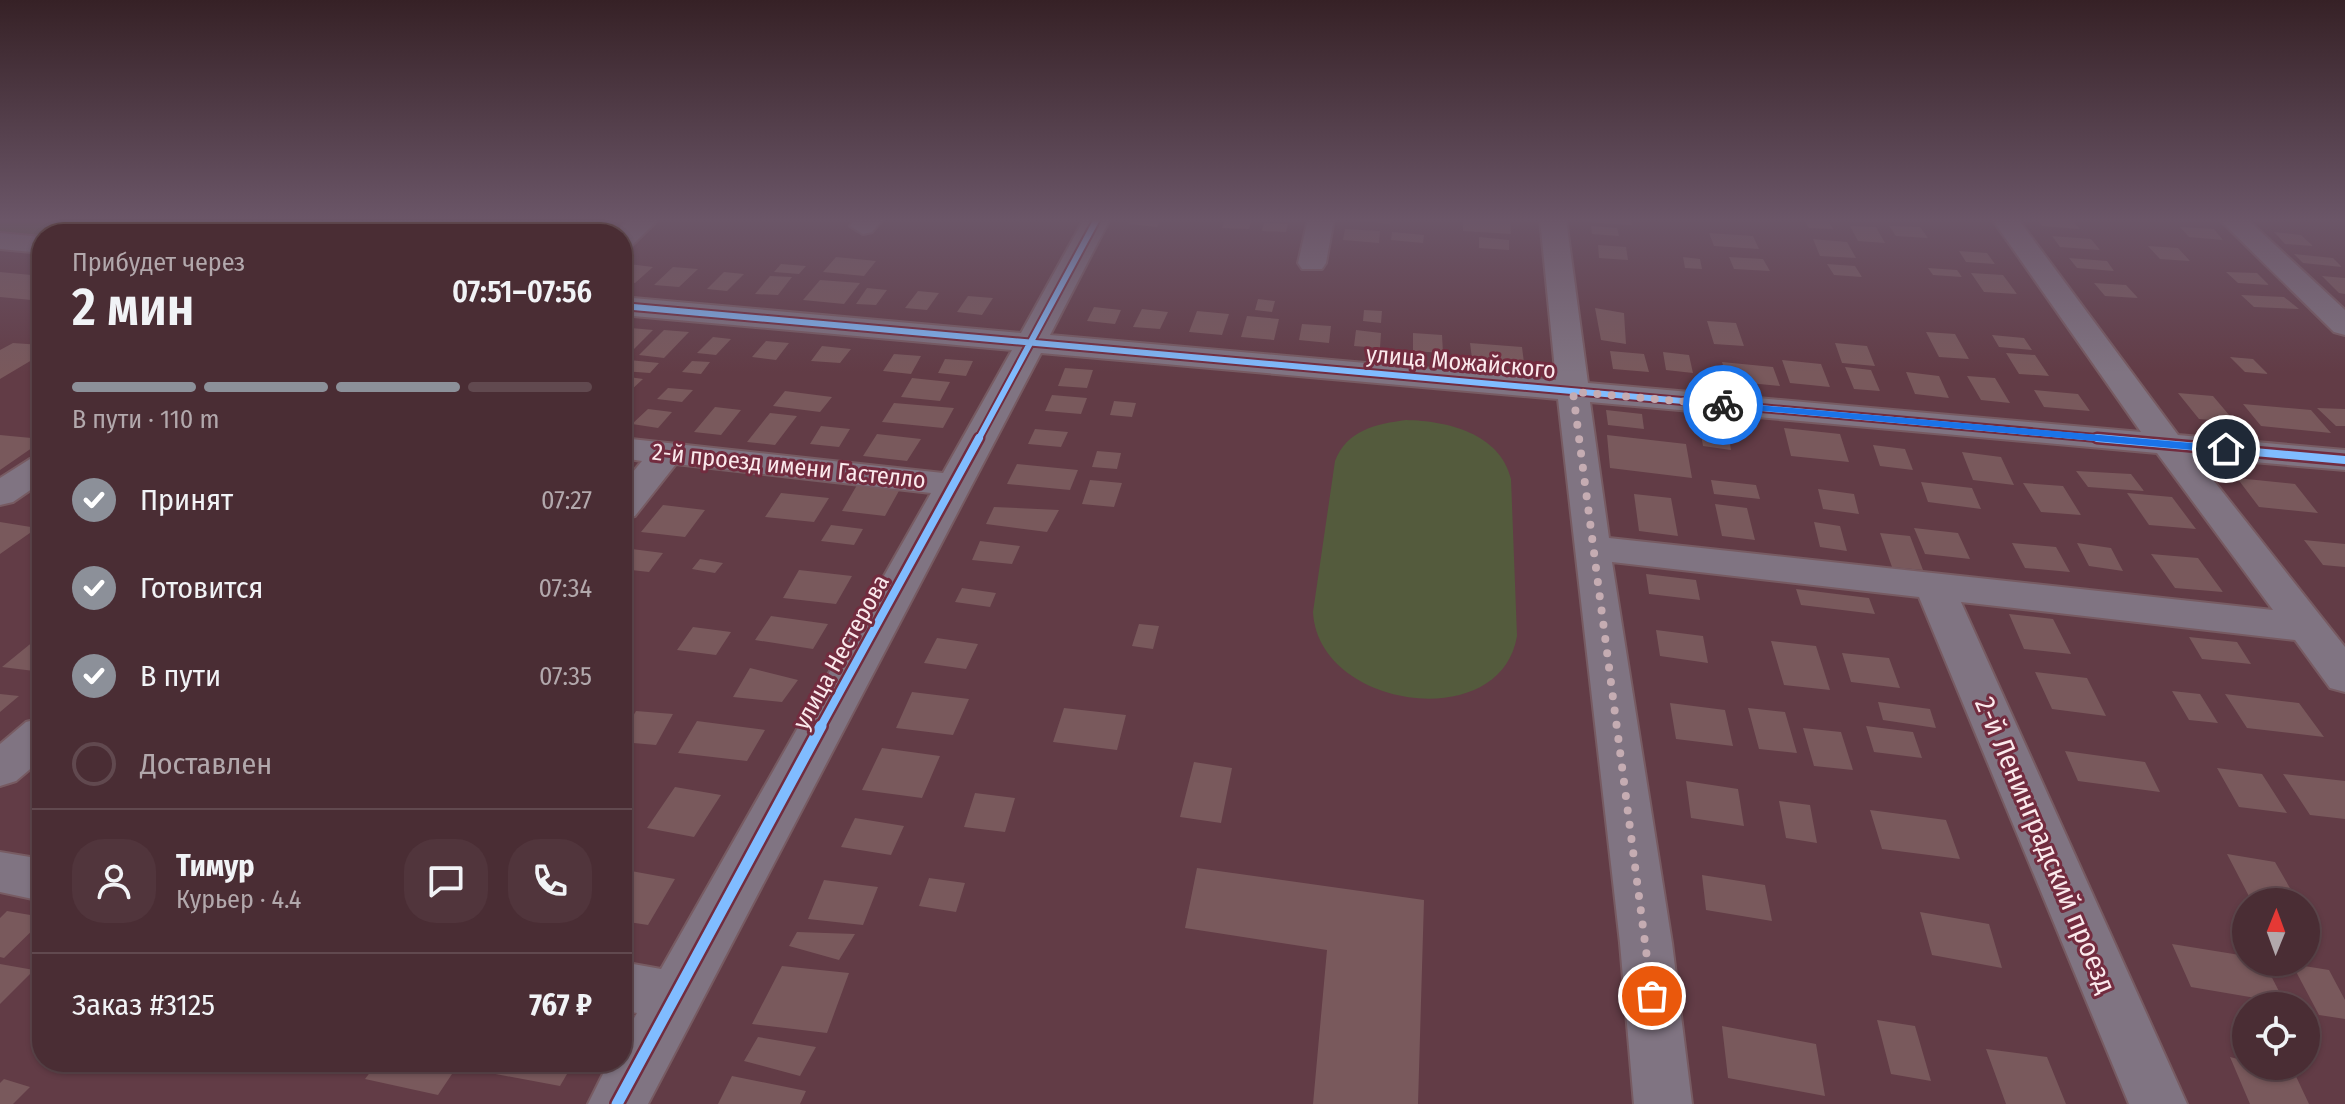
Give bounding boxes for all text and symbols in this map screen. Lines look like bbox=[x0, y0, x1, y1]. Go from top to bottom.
text: Прибудет через bbox=[72, 247, 245, 278]
text: 07:51–07:56 bbox=[452, 274, 592, 310]
text: 2 мин bbox=[72, 276, 195, 339]
street label: улица Можайского bbox=[1365, 340, 1557, 384]
courier bbox=[1683, 365, 1763, 445]
icon: bike bbox=[1701, 383, 1745, 427]
text: В пути · 110 m bbox=[72, 404, 220, 435]
pin bbox=[2192, 415, 2260, 483]
icon: home bbox=[2204, 427, 2248, 471]
street label: 2-й проезд имени Гастелло bbox=[651, 438, 927, 494]
icon: check bbox=[72, 478, 116, 522]
text: Принят bbox=[140, 482, 233, 518]
text: 07:27 bbox=[541, 485, 592, 516]
icon: check bbox=[72, 566, 116, 610]
text: Готовится bbox=[140, 570, 263, 606]
street label: улица Нестерова bbox=[787, 570, 895, 734]
text: 07:34 bbox=[538, 573, 592, 604]
icon: check bbox=[72, 654, 116, 698]
text: В пути bbox=[140, 658, 221, 694]
text: 07:35 bbox=[539, 661, 592, 692]
street label: 2-й Ленинградский проезд bbox=[1968, 692, 2123, 998]
text: Доставлен bbox=[140, 746, 272, 782]
button: person bbox=[72, 839, 156, 923]
button: chat bbox=[404, 839, 488, 923]
button: phone bbox=[508, 839, 592, 923]
text: Тимур bbox=[176, 848, 255, 884]
text: Курьер · 4.4 bbox=[176, 884, 301, 915]
north arrow bbox=[2232, 888, 2320, 976]
map controls bbox=[2232, 888, 2320, 1080]
pin bbox=[1618, 962, 1686, 1030]
icon: bag bbox=[1630, 974, 1674, 1018]
text: Заказ #3125 bbox=[72, 987, 215, 1023]
text: 767 ₽ bbox=[529, 987, 592, 1023]
button: locate bbox=[2232, 992, 2320, 1080]

